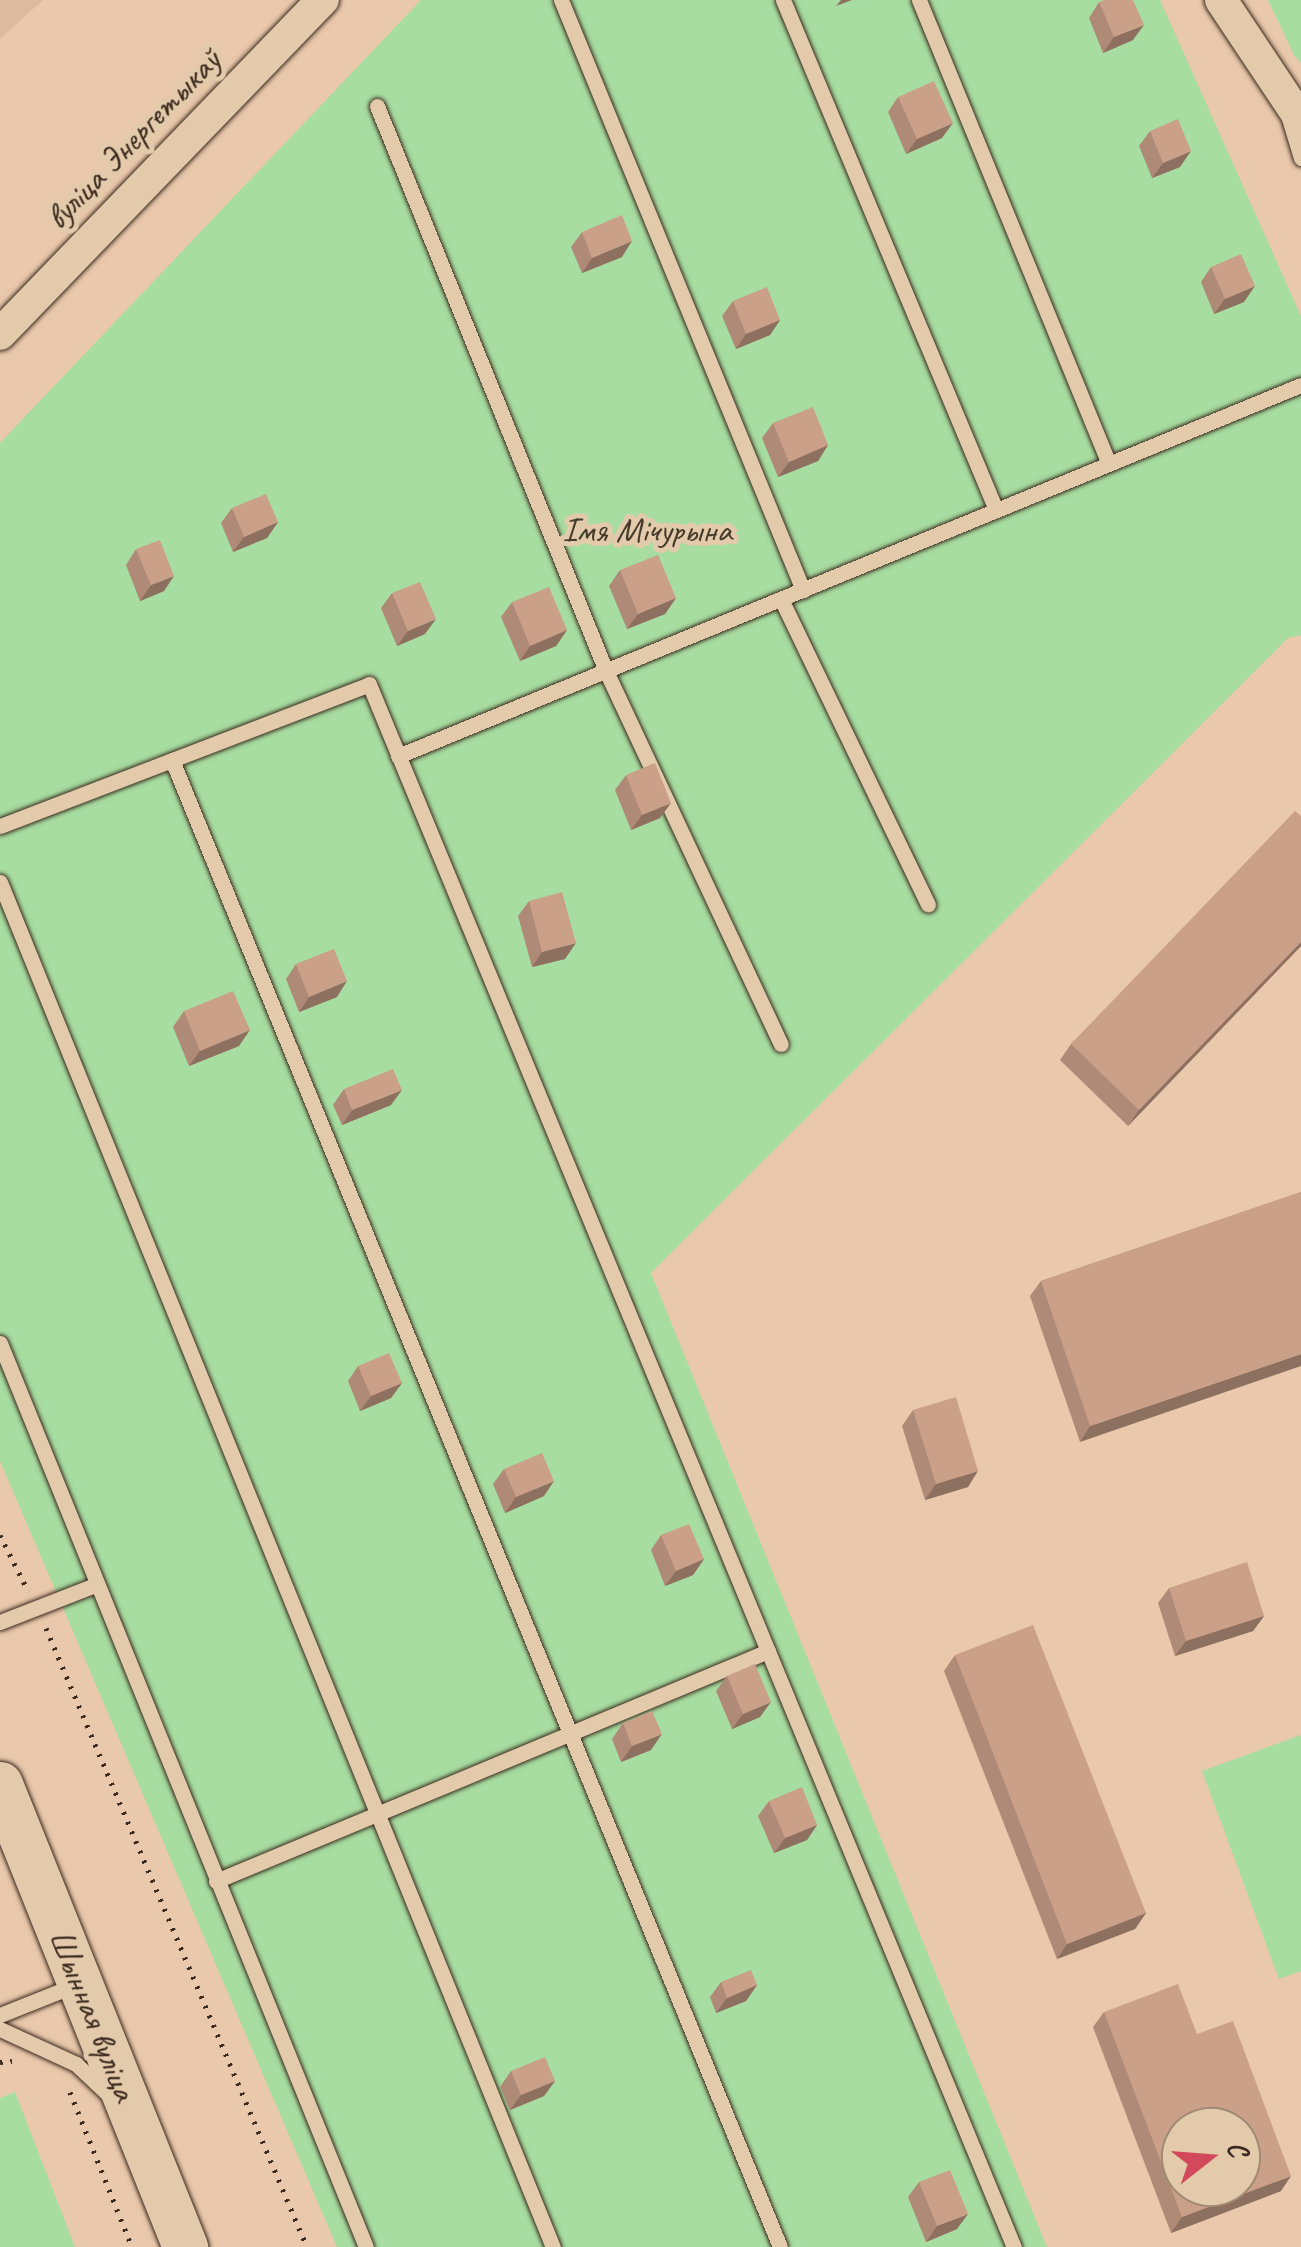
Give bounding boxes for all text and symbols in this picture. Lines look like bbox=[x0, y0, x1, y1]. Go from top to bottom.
street label: вуліца Энергетыкаў bbox=[38, 41, 228, 237]
park label: Імя Мічурына bbox=[562, 509, 732, 551]
street label: Шынная вуліца bbox=[40, 1924, 146, 2106]
north arrow bbox=[1161, 2107, 1261, 2207]
text: С bbox=[1220, 2137, 1257, 2160]

